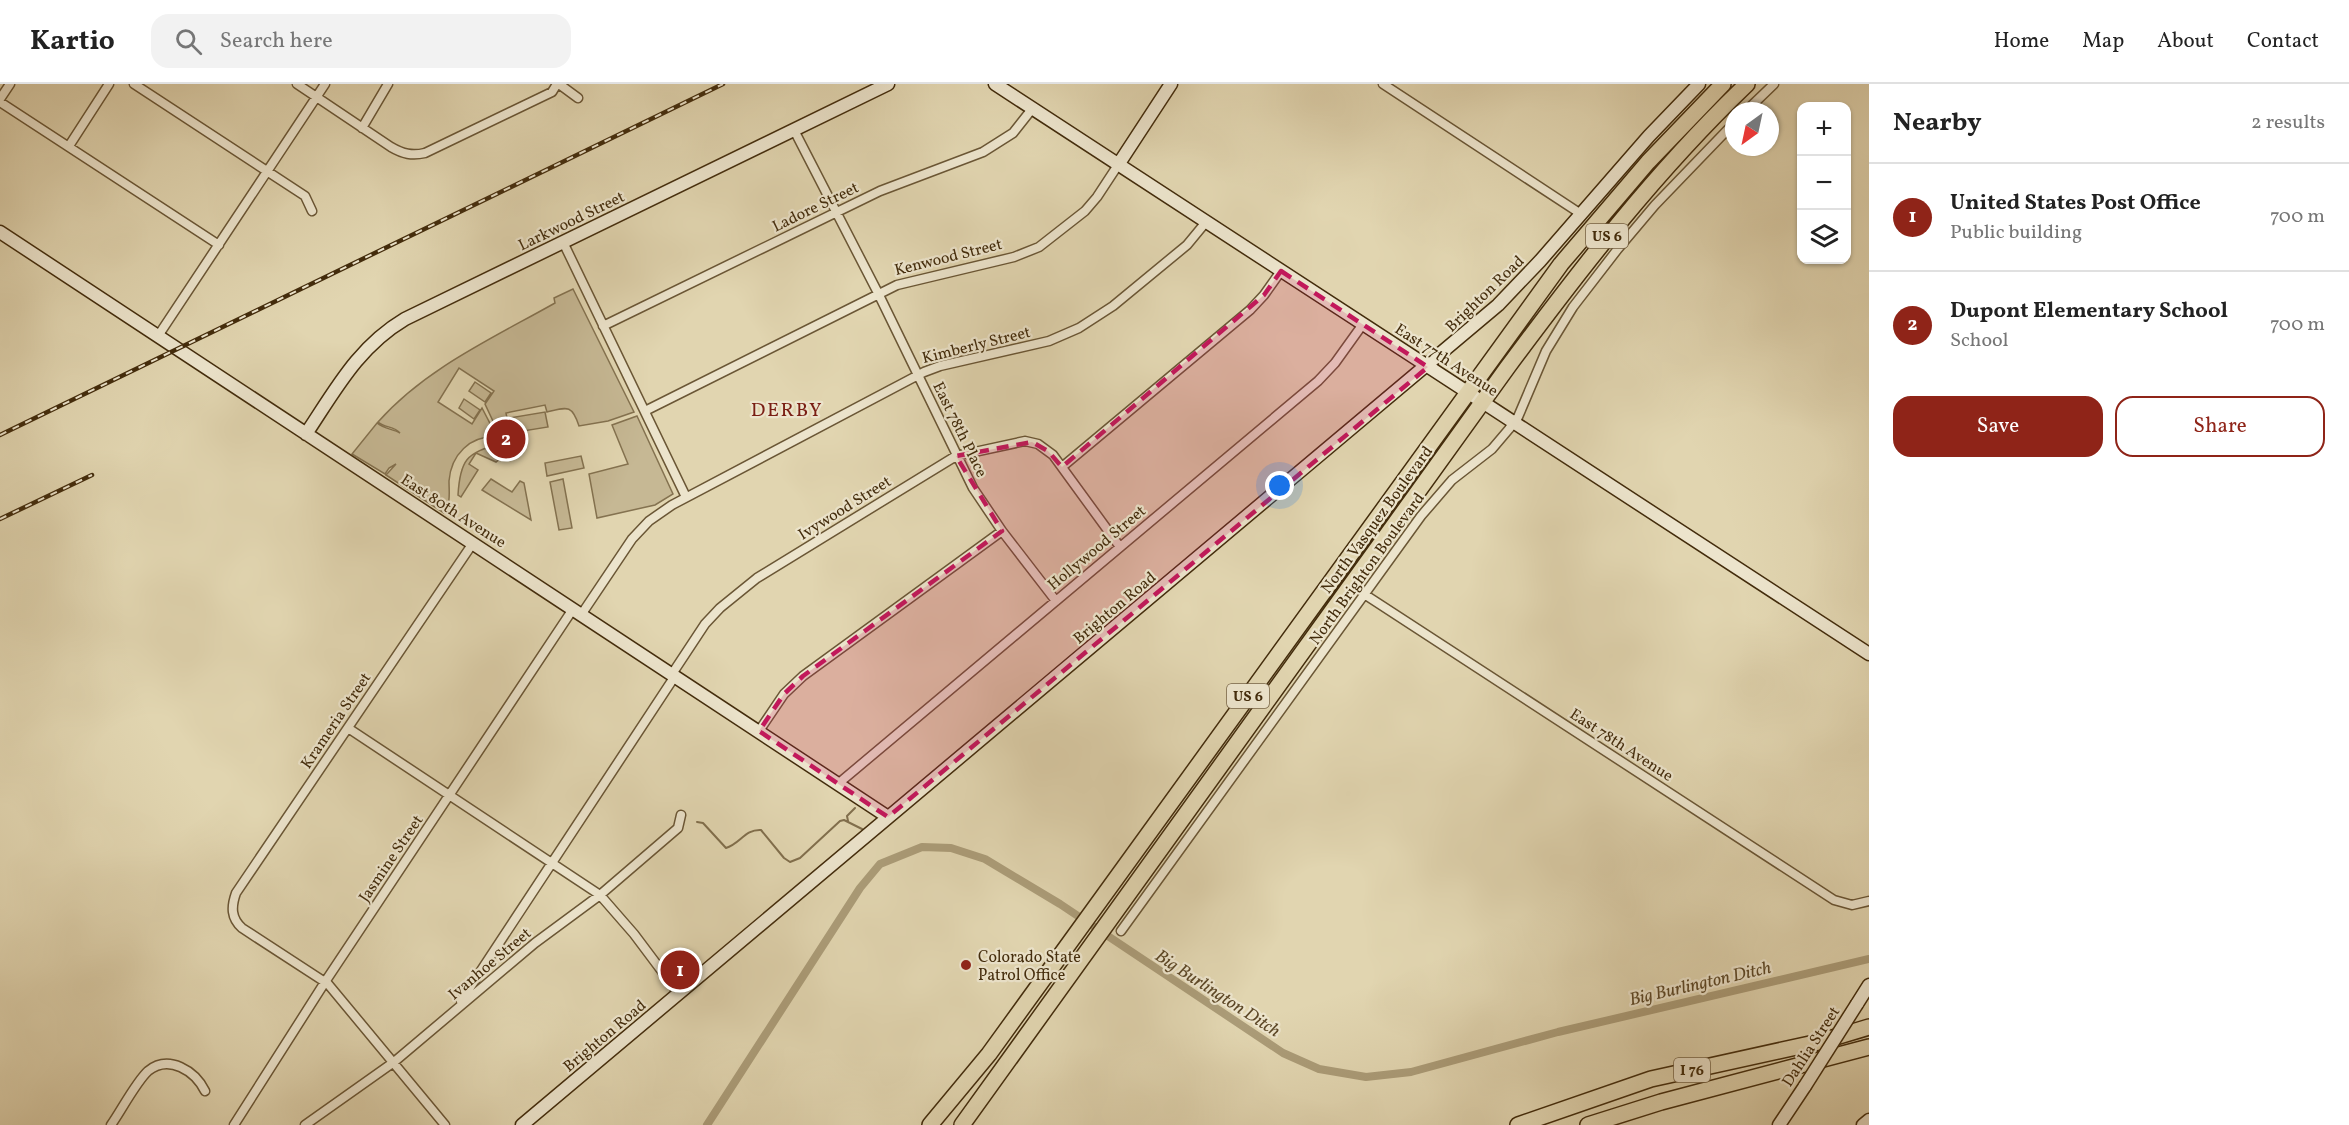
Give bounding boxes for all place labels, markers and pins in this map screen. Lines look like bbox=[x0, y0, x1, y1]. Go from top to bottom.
pin: 2 bbox=[486, 416, 526, 462]
place label: Colorado State Patrol Office bbox=[978, 947, 1081, 987]
pin: 1 bbox=[660, 948, 700, 992]
marker: Colorado State Patrol Office bbox=[959, 958, 973, 972]

